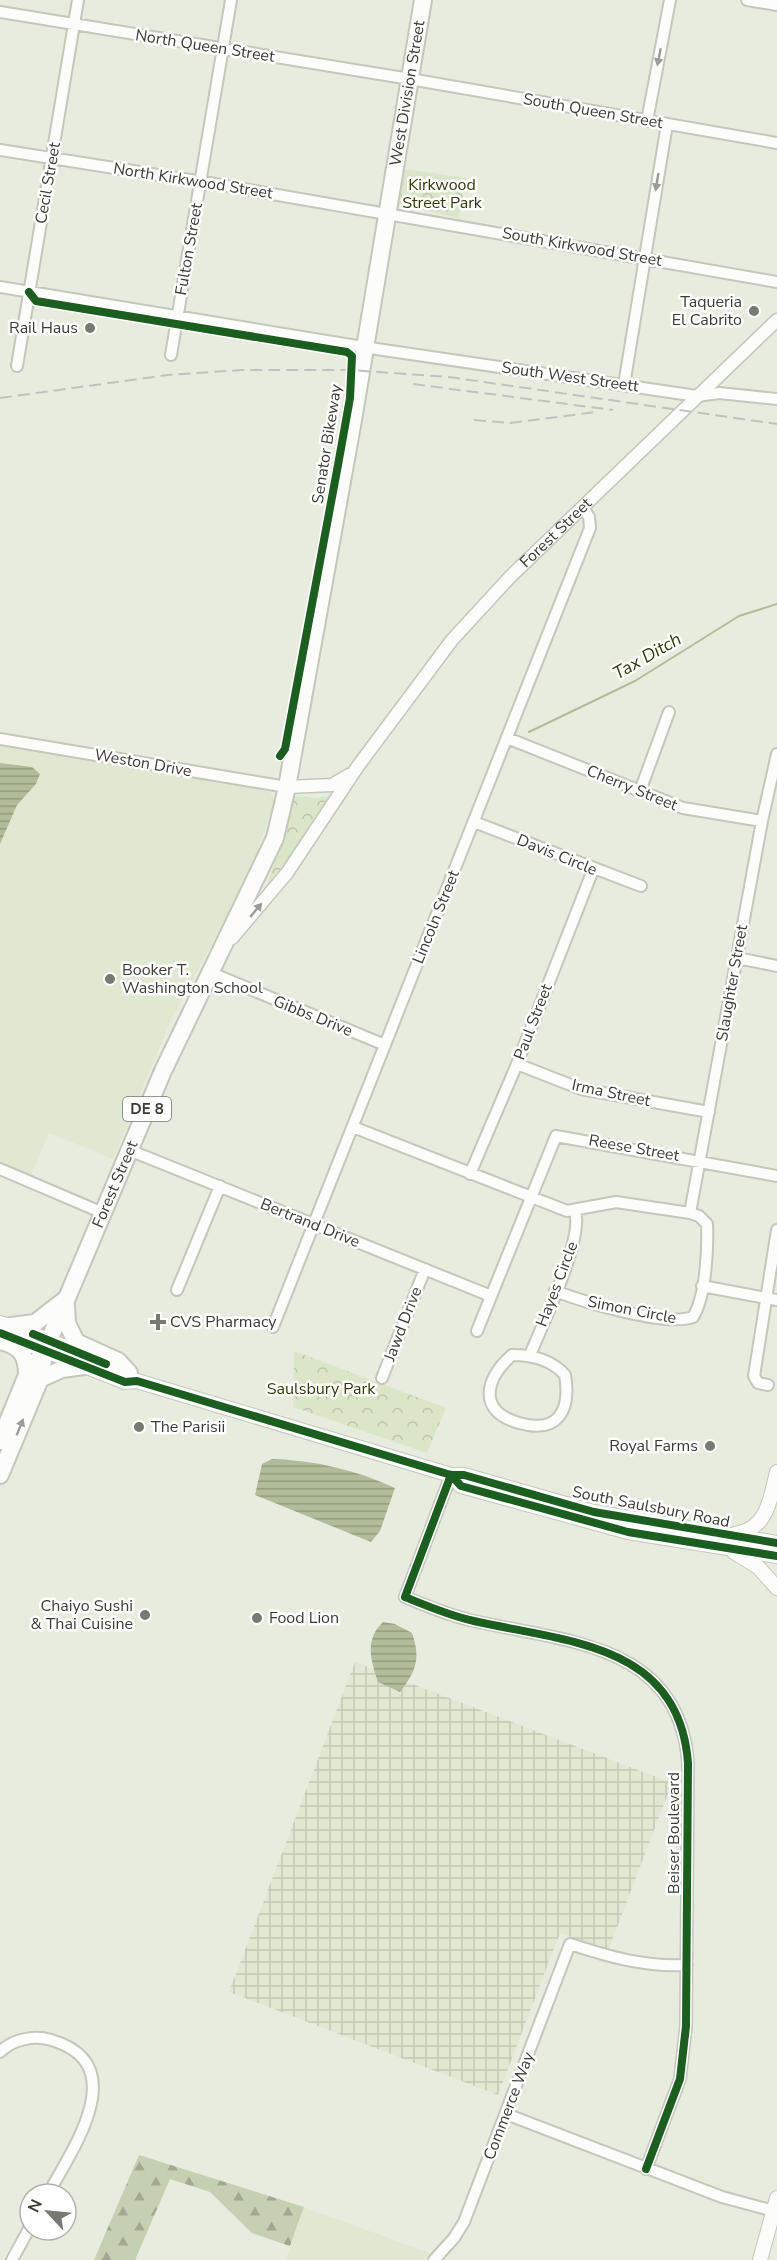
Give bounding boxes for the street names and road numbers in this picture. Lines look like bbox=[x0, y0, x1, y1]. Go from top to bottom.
street label: West Division Street bbox=[384, 18, 430, 168]
street label: North Queen Street bbox=[134, 24, 277, 68]
street label: South Queen Street bbox=[521, 88, 665, 134]
street label: Cecil Street bbox=[30, 140, 66, 225]
street label: North Kirkwood Street bbox=[112, 158, 275, 205]
street label: Fulton Street bbox=[170, 201, 208, 297]
street label: South Kirkwood Street bbox=[500, 222, 664, 272]
street label: South West Streett bbox=[500, 356, 640, 398]
street label: Senator Bikeway bbox=[307, 382, 347, 505]
street label: Forest Street bbox=[515, 493, 597, 573]
street label: Weston Drive bbox=[93, 744, 193, 782]
street label: Cherry Street bbox=[583, 760, 681, 816]
street label: Davis Circle bbox=[514, 829, 600, 881]
street label: Lincoln Street bbox=[407, 867, 465, 967]
street label: Slaughter Street bbox=[711, 923, 753, 1043]
street label: Paul Street bbox=[508, 980, 558, 1063]
street label: Gibbs Drive bbox=[270, 990, 356, 1042]
street label: Irma Street bbox=[570, 1074, 653, 1112]
road number: DE 8 bbox=[123, 1097, 171, 1121]
street label: Reese Street bbox=[587, 1129, 681, 1167]
street label: Forest Street bbox=[87, 1137, 143, 1231]
street label: Bertrand Drive bbox=[257, 1193, 363, 1253]
street label: Hayes Circle bbox=[531, 1238, 583, 1330]
street label: Jawd Drive bbox=[378, 1284, 427, 1365]
street label: Simon Circle bbox=[586, 1291, 678, 1329]
street label: South Saulsbury Road bbox=[570, 1481, 732, 1533]
street label: Beiser Boulevard bbox=[663, 1772, 685, 1894]
street label: Commerce Way bbox=[478, 2048, 540, 2163]

